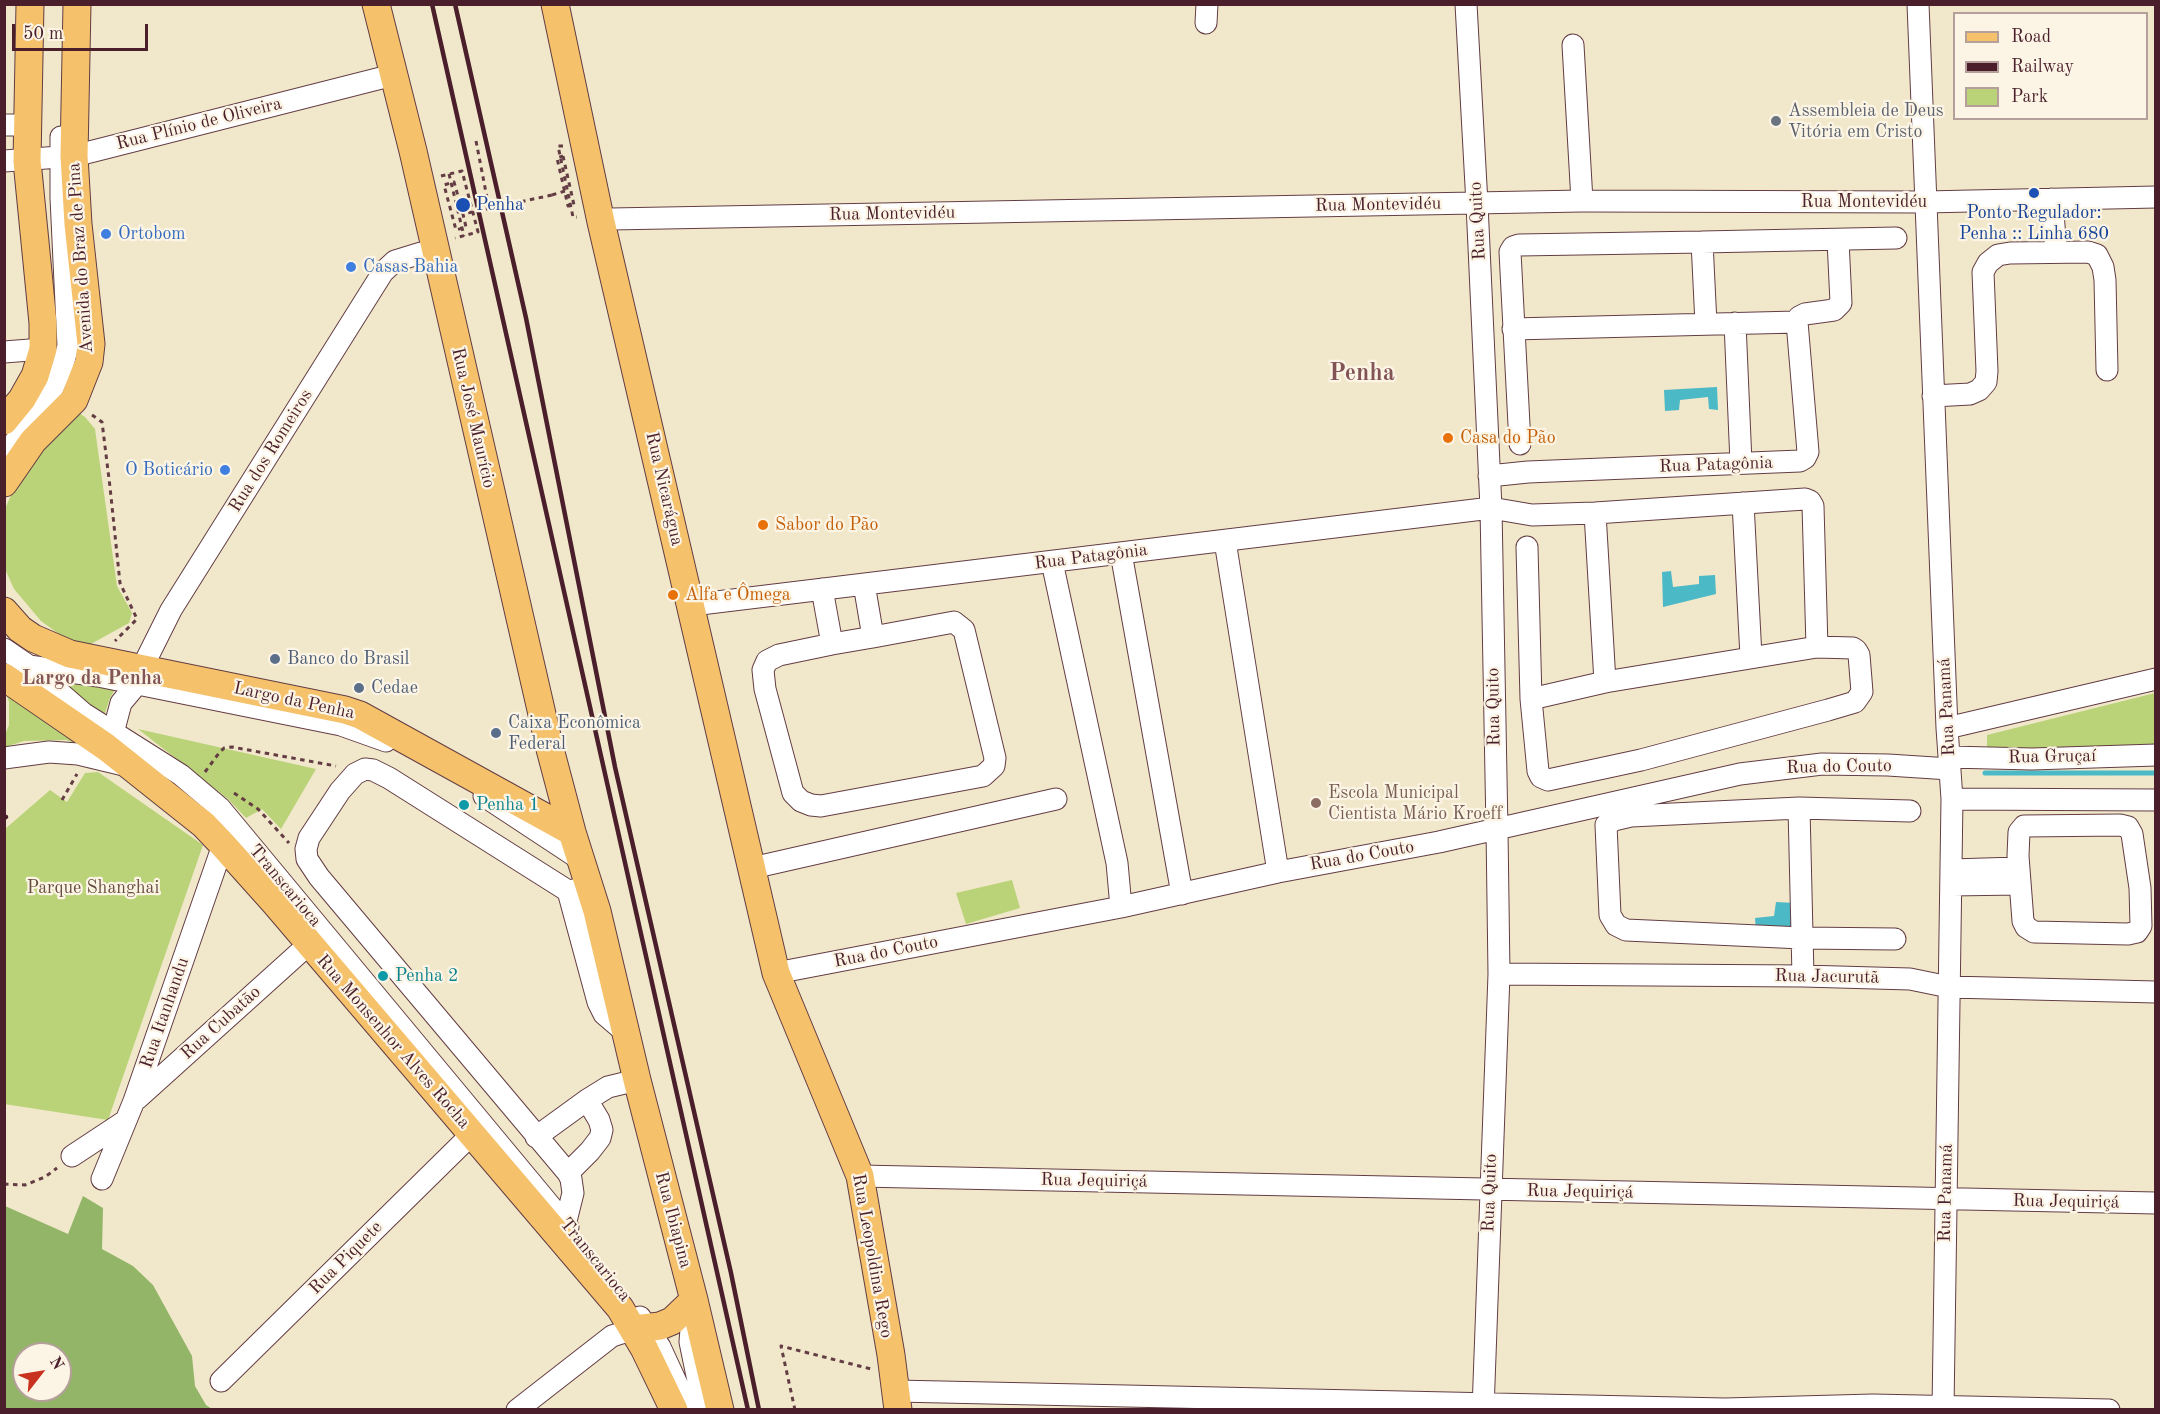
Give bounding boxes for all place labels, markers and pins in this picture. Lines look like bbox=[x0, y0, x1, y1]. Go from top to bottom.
place label: Assembleia de Deus Vitória em Cristo bbox=[1788, 100, 1944, 142]
marker: Assembleia de Deus Vitória em Cristo bbox=[1769, 114, 1783, 128]
marker: Ponto Regulador: Penha :: Linha 680 bbox=[2027, 186, 2041, 200]
place label: Penha bbox=[476, 194, 524, 216]
marker: Penha bbox=[454, 196, 472, 214]
place label: Ponto Regulador: Penha :: Linha 680 bbox=[1959, 202, 2109, 244]
place label: Ortobom bbox=[118, 223, 186, 245]
marker: Ortobom bbox=[99, 227, 113, 241]
place label: Casas Bahia bbox=[363, 256, 458, 278]
marker: Casas Bahia bbox=[344, 260, 358, 274]
place label: Casa do Pão bbox=[1460, 427, 1556, 449]
marker: Casa do Pão bbox=[1441, 431, 1455, 445]
place label: O Boticário bbox=[125, 459, 213, 481]
marker: O Boticário bbox=[218, 463, 232, 477]
place label: Sabor do Pão bbox=[775, 514, 879, 536]
marker: Sabor do Pão bbox=[756, 518, 770, 532]
place label: Alfa e Ômega bbox=[685, 584, 791, 606]
marker: Alfa e Ômega bbox=[666, 588, 680, 602]
place label: Banco do Brasil bbox=[287, 648, 409, 670]
marker: Banco do Brasil bbox=[268, 652, 282, 666]
place label: Cedae bbox=[371, 677, 418, 699]
marker: Cedae bbox=[352, 681, 366, 695]
place label: Caixa Econômica Federal bbox=[508, 712, 641, 754]
marker: Caixa Econômica Federal bbox=[489, 726, 503, 740]
place label: Escola Municipal Cientista Mário Kroeff bbox=[1328, 782, 1502, 824]
place label: Penha 1 bbox=[476, 794, 539, 816]
marker: Escola Municipal Cientista Mário Kroeff bbox=[1309, 796, 1323, 810]
marker: Penha 1 bbox=[457, 798, 471, 812]
place label: Penha 2 bbox=[395, 965, 458, 987]
marker: Penha 2 bbox=[376, 969, 390, 983]

